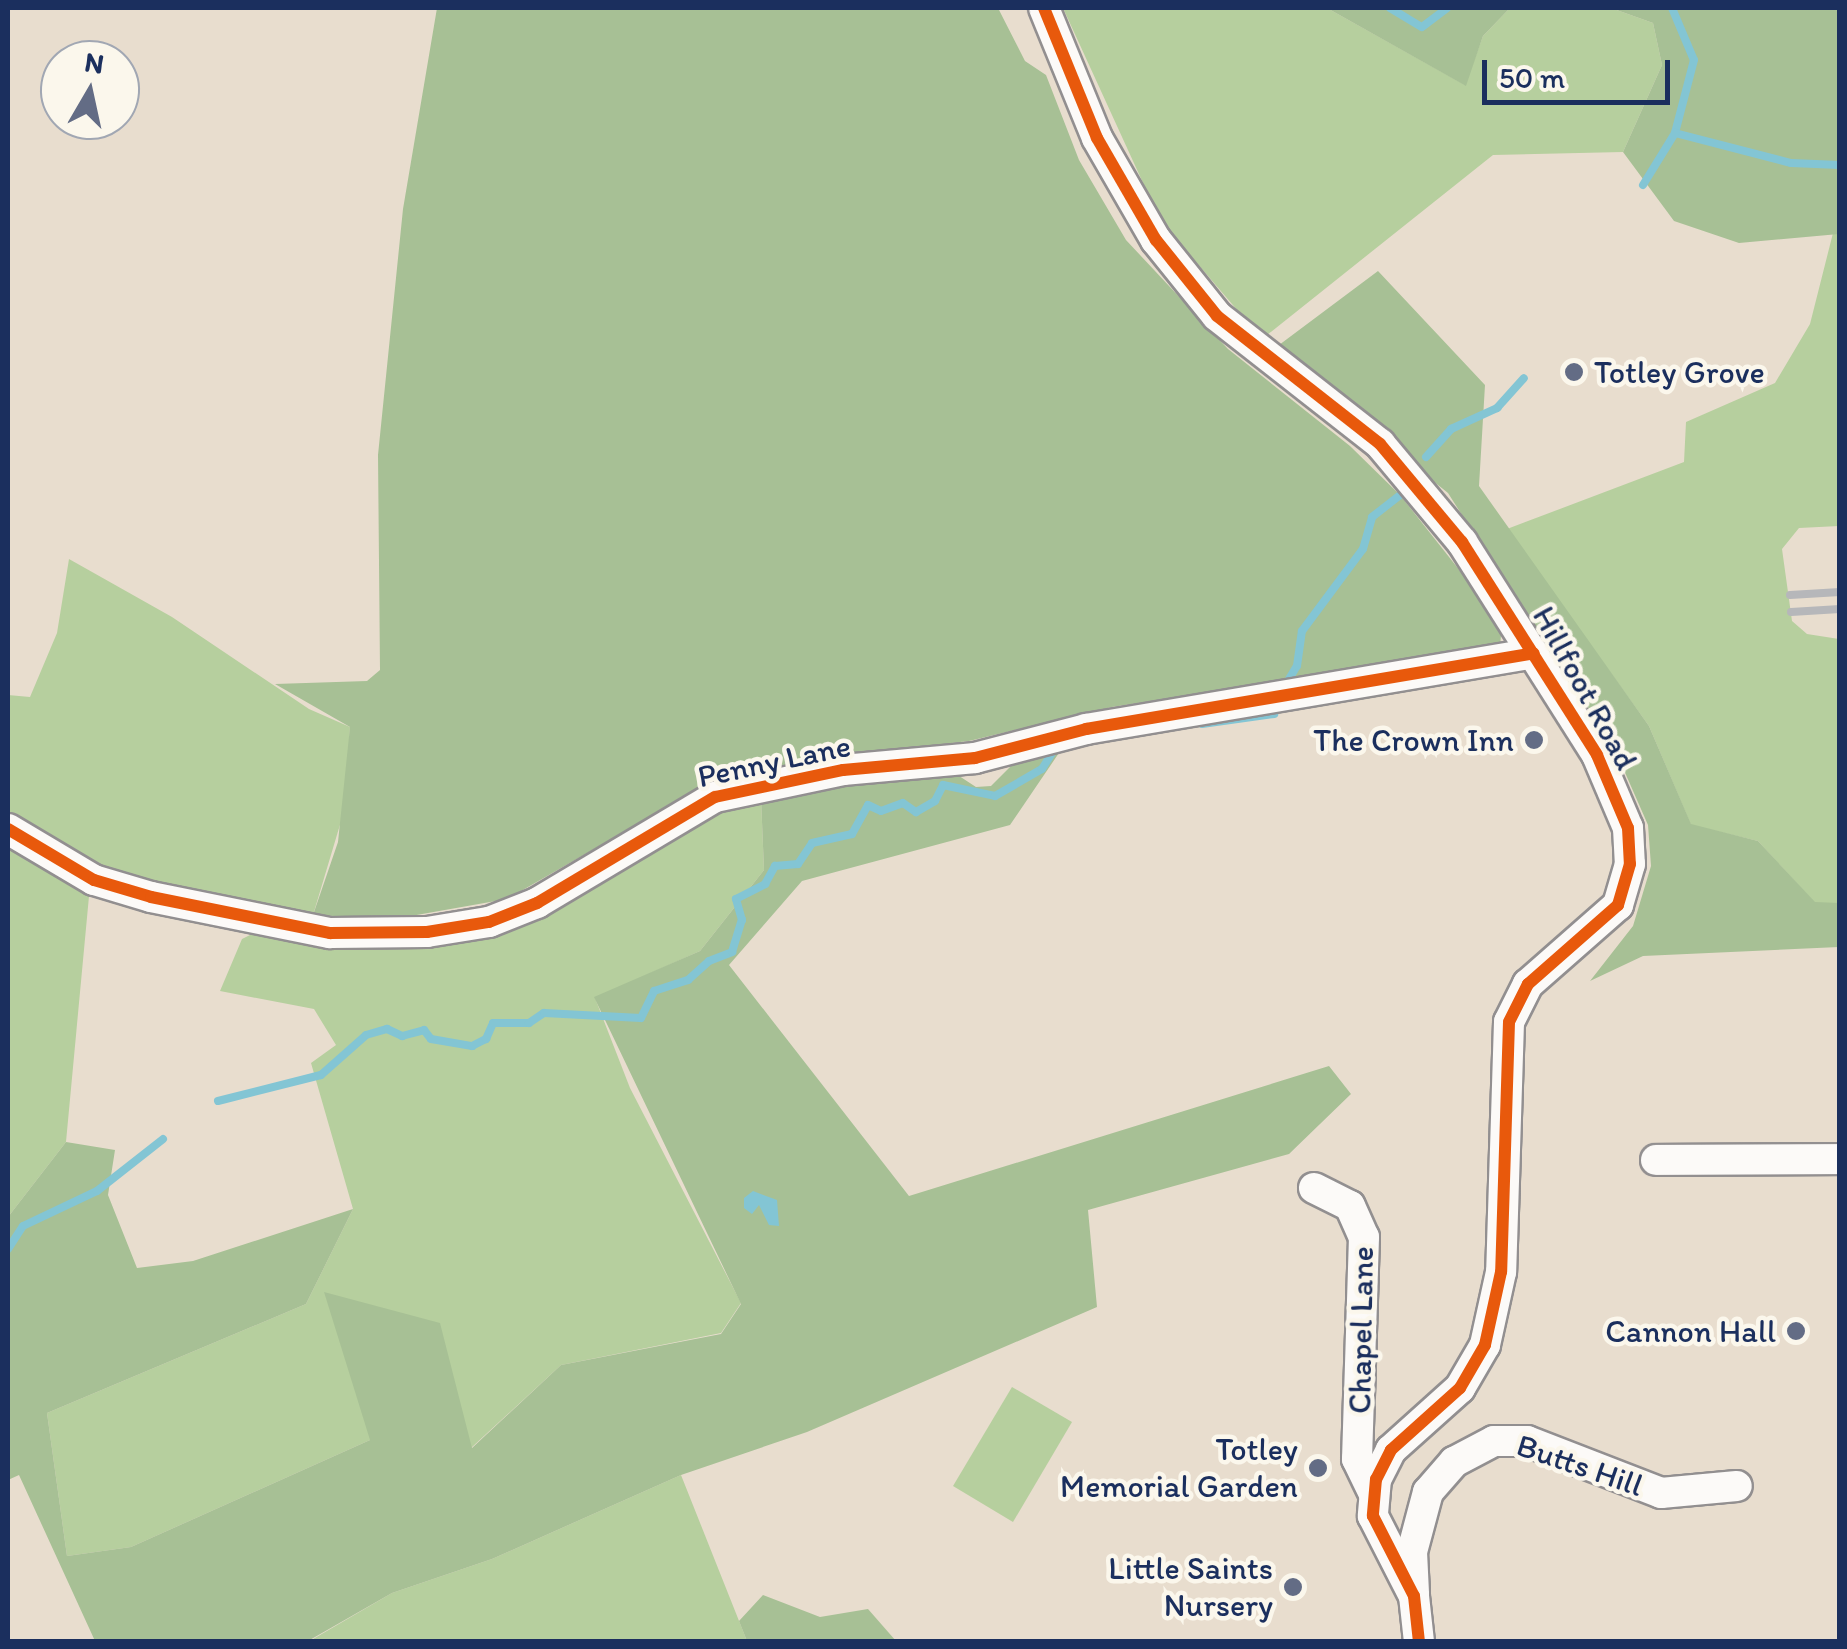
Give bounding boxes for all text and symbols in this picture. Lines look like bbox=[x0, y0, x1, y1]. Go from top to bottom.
north arrow bbox=[40, 40, 140, 140]
scale bar bbox=[1487, 40, 1674, 102]
text: N bbox=[82, 44, 106, 81]
text: 50 m bbox=[1499, 59, 1565, 96]
place label: Totley Grove bbox=[1594, 353, 1765, 391]
marker: Totley Grove bbox=[1563, 361, 1585, 383]
street label: Hillfoot Road bbox=[1524, 599, 1646, 777]
place label: The Crown Inn bbox=[1313, 721, 1514, 759]
street label: Penny Lane bbox=[694, 726, 854, 796]
marker: The Crown Inn bbox=[1523, 729, 1545, 751]
street label: Chapel Lane bbox=[1340, 1246, 1382, 1414]
place label: Cannon Hall bbox=[1605, 1312, 1776, 1350]
marker: Cannon Hall bbox=[1785, 1320, 1807, 1342]
street label: Butts Hill bbox=[1512, 1426, 1648, 1504]
place label: Totley Memorial Garden bbox=[1059, 1431, 1298, 1506]
marker: Totley Memorial Garden bbox=[1307, 1457, 1329, 1479]
place label: Little Saints Nursery bbox=[1107, 1550, 1273, 1625]
marker: Little Saints Nursery bbox=[1282, 1576, 1304, 1598]

